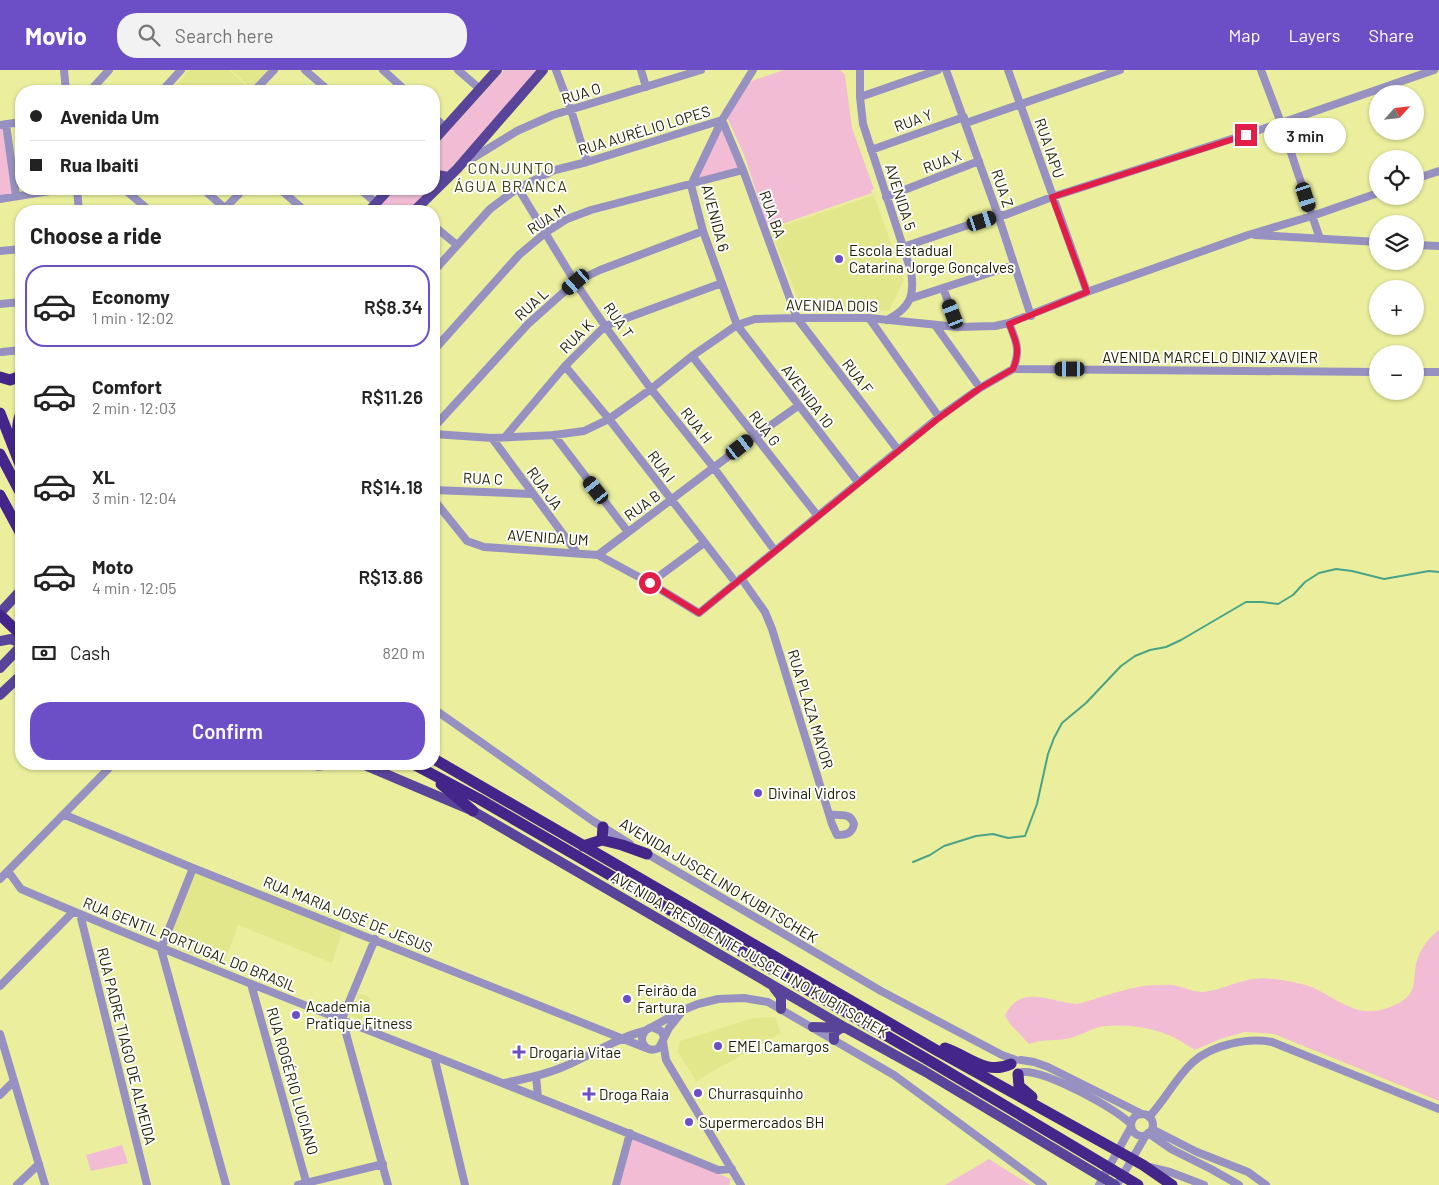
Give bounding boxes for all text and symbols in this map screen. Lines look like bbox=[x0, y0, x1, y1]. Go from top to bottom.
search box bbox=[117, 13, 467, 58]
text: Movio bbox=[25, 21, 87, 50]
icon: search bbox=[135, 21, 163, 49]
text: Search here bbox=[175, 24, 274, 47]
text: Map bbox=[1228, 24, 1260, 46]
text: Layers bbox=[1288, 24, 1341, 46]
text: Share bbox=[1369, 24, 1414, 46]
street label: RUA O bbox=[559, 79, 603, 107]
north arrow bbox=[1369, 85, 1424, 140]
map controls bbox=[1369, 85, 1424, 400]
street label: RUA AURÉLIO LOPES bbox=[576, 101, 712, 159]
text: Avenida Um bbox=[60, 105, 159, 128]
street label: RUA Y bbox=[891, 105, 935, 135]
street label: RUA IAPU bbox=[1031, 116, 1069, 180]
callout: 3 min bbox=[1264, 118, 1346, 152]
route end bbox=[1235, 124, 1257, 146]
text: 3 min bbox=[1286, 126, 1324, 145]
street label: RUA X bbox=[920, 145, 964, 177]
button: locate bbox=[1369, 150, 1424, 205]
text: Rua Ibaiti bbox=[60, 153, 139, 176]
district label: CONJUNTO ÁGUA BRANCA bbox=[454, 158, 568, 195]
street label: AVENIDA 5 bbox=[882, 161, 920, 233]
street label: RUA Z bbox=[988, 167, 1018, 209]
car bbox=[1294, 180, 1317, 214]
street label: AVENIDA 6 bbox=[698, 182, 734, 254]
street label: RUA BA bbox=[756, 188, 790, 240]
street label: RUA M bbox=[524, 200, 568, 238]
car bbox=[965, 209, 998, 233]
button: layers bbox=[1369, 215, 1424, 270]
text: Choose a ride bbox=[30, 222, 162, 248]
place label: Escola Estadual Catarina Jorge Gonçalves bbox=[849, 241, 1014, 276]
marker: Escola Estadual Catarina Jorge Gonçalves bbox=[833, 253, 845, 265]
car bbox=[559, 266, 592, 298]
button: + bbox=[1369, 280, 1424, 335]
icon: car bbox=[32, 284, 77, 329]
street label: RUA L bbox=[510, 284, 552, 324]
text: Economy bbox=[92, 285, 170, 308]
text: R$8.34 bbox=[364, 295, 423, 318]
street label: AVENIDA DOIS bbox=[786, 295, 878, 315]
car bbox=[940, 297, 965, 331]
street label: RUA T bbox=[600, 299, 638, 341]
text: 1 min · 12:02 bbox=[92, 308, 174, 327]
street label: RUA K bbox=[555, 315, 597, 357]
button: − bbox=[1369, 345, 1424, 400]
street label: AVENIDA MARCELO DINIZ XAVIER bbox=[1102, 348, 1318, 366]
street label: RUA F bbox=[839, 355, 878, 397]
street label: AVENIDA 10 bbox=[778, 361, 838, 431]
car bbox=[1055, 362, 1085, 377]
icon: car bbox=[32, 374, 77, 419]
text: Comfort bbox=[92, 375, 162, 398]
text: R$11.26 bbox=[361, 385, 423, 408]
text: 2 min · 12:03 bbox=[92, 398, 176, 417]
street label: RUA H bbox=[677, 403, 717, 447]
street label: RUA G bbox=[746, 407, 784, 449]
car bbox=[723, 432, 756, 462]
street label: RUA I bbox=[644, 447, 680, 485]
street label: RUA JA bbox=[523, 463, 567, 513]
icon: car bbox=[32, 464, 77, 509]
text: XL bbox=[92, 465, 115, 488]
street label: RUA C bbox=[463, 468, 503, 488]
car bbox=[580, 474, 611, 506]
text: R$14.18 bbox=[361, 475, 423, 498]
street label: RUA B bbox=[620, 486, 664, 524]
text: 3 min · 12:04 bbox=[92, 488, 177, 507]
street label: AVENIDA UM bbox=[507, 525, 589, 549]
icon: car bbox=[32, 554, 77, 599]
text: Moto bbox=[92, 555, 134, 578]
text: R$13.86 bbox=[358, 565, 423, 588]
route start bbox=[639, 572, 661, 594]
text: 4 min · 12:05 bbox=[92, 578, 177, 597]
icon: cash bbox=[30, 639, 58, 667]
text: Cash bbox=[70, 641, 111, 664]
text: 820 m bbox=[383, 643, 425, 662]
street label: RUA PLAZA MAYOR bbox=[784, 647, 838, 771]
button: Confirm bbox=[30, 702, 425, 760]
place label: Divinal Vidros bbox=[768, 784, 856, 802]
marker: Divinal Vidros bbox=[752, 787, 764, 799]
street label: AVENIDA JUSCELINO KUBITSCHEK bbox=[617, 814, 821, 946]
street label: AVENIDA PRESIDENTE JUSCELINO KUBITSCHEK bbox=[608, 867, 892, 1041]
street label: RUA MARIA JOSÉ DE JESUS bbox=[261, 872, 435, 956]
street label: RUA GENTIL PORTUGAL DO BRASIL bbox=[81, 893, 299, 995]
street label: RUA PADRE TIAGO DE ALMEIDA bbox=[94, 946, 160, 1146]
place label: Feirão da Fartura bbox=[637, 981, 697, 1016]
marker: Feirão da Fartura bbox=[621, 993, 633, 1005]
place label: Academia Pratique Fitness bbox=[306, 997, 412, 1032]
street label: RUA ROGÉRIO LUCIANO bbox=[263, 1005, 323, 1157]
marker: Academia Pratique Fitness bbox=[290, 1009, 302, 1021]
place label: EMEI Camargos bbox=[728, 1037, 829, 1055]
marker: EMEI Camargos bbox=[712, 1040, 724, 1052]
place label: Drogaria Vitae bbox=[529, 1043, 621, 1061]
marker: Drogaria Vitae bbox=[513, 1046, 525, 1058]
place label: Churrasquinho bbox=[708, 1084, 803, 1102]
place label: Droga Raia bbox=[599, 1085, 669, 1103]
marker: Churrasquinho bbox=[692, 1087, 704, 1099]
marker: Droga Raia bbox=[583, 1088, 595, 1100]
place label: Supermercados BH bbox=[699, 1113, 824, 1131]
marker: Supermercados BH bbox=[683, 1116, 695, 1128]

